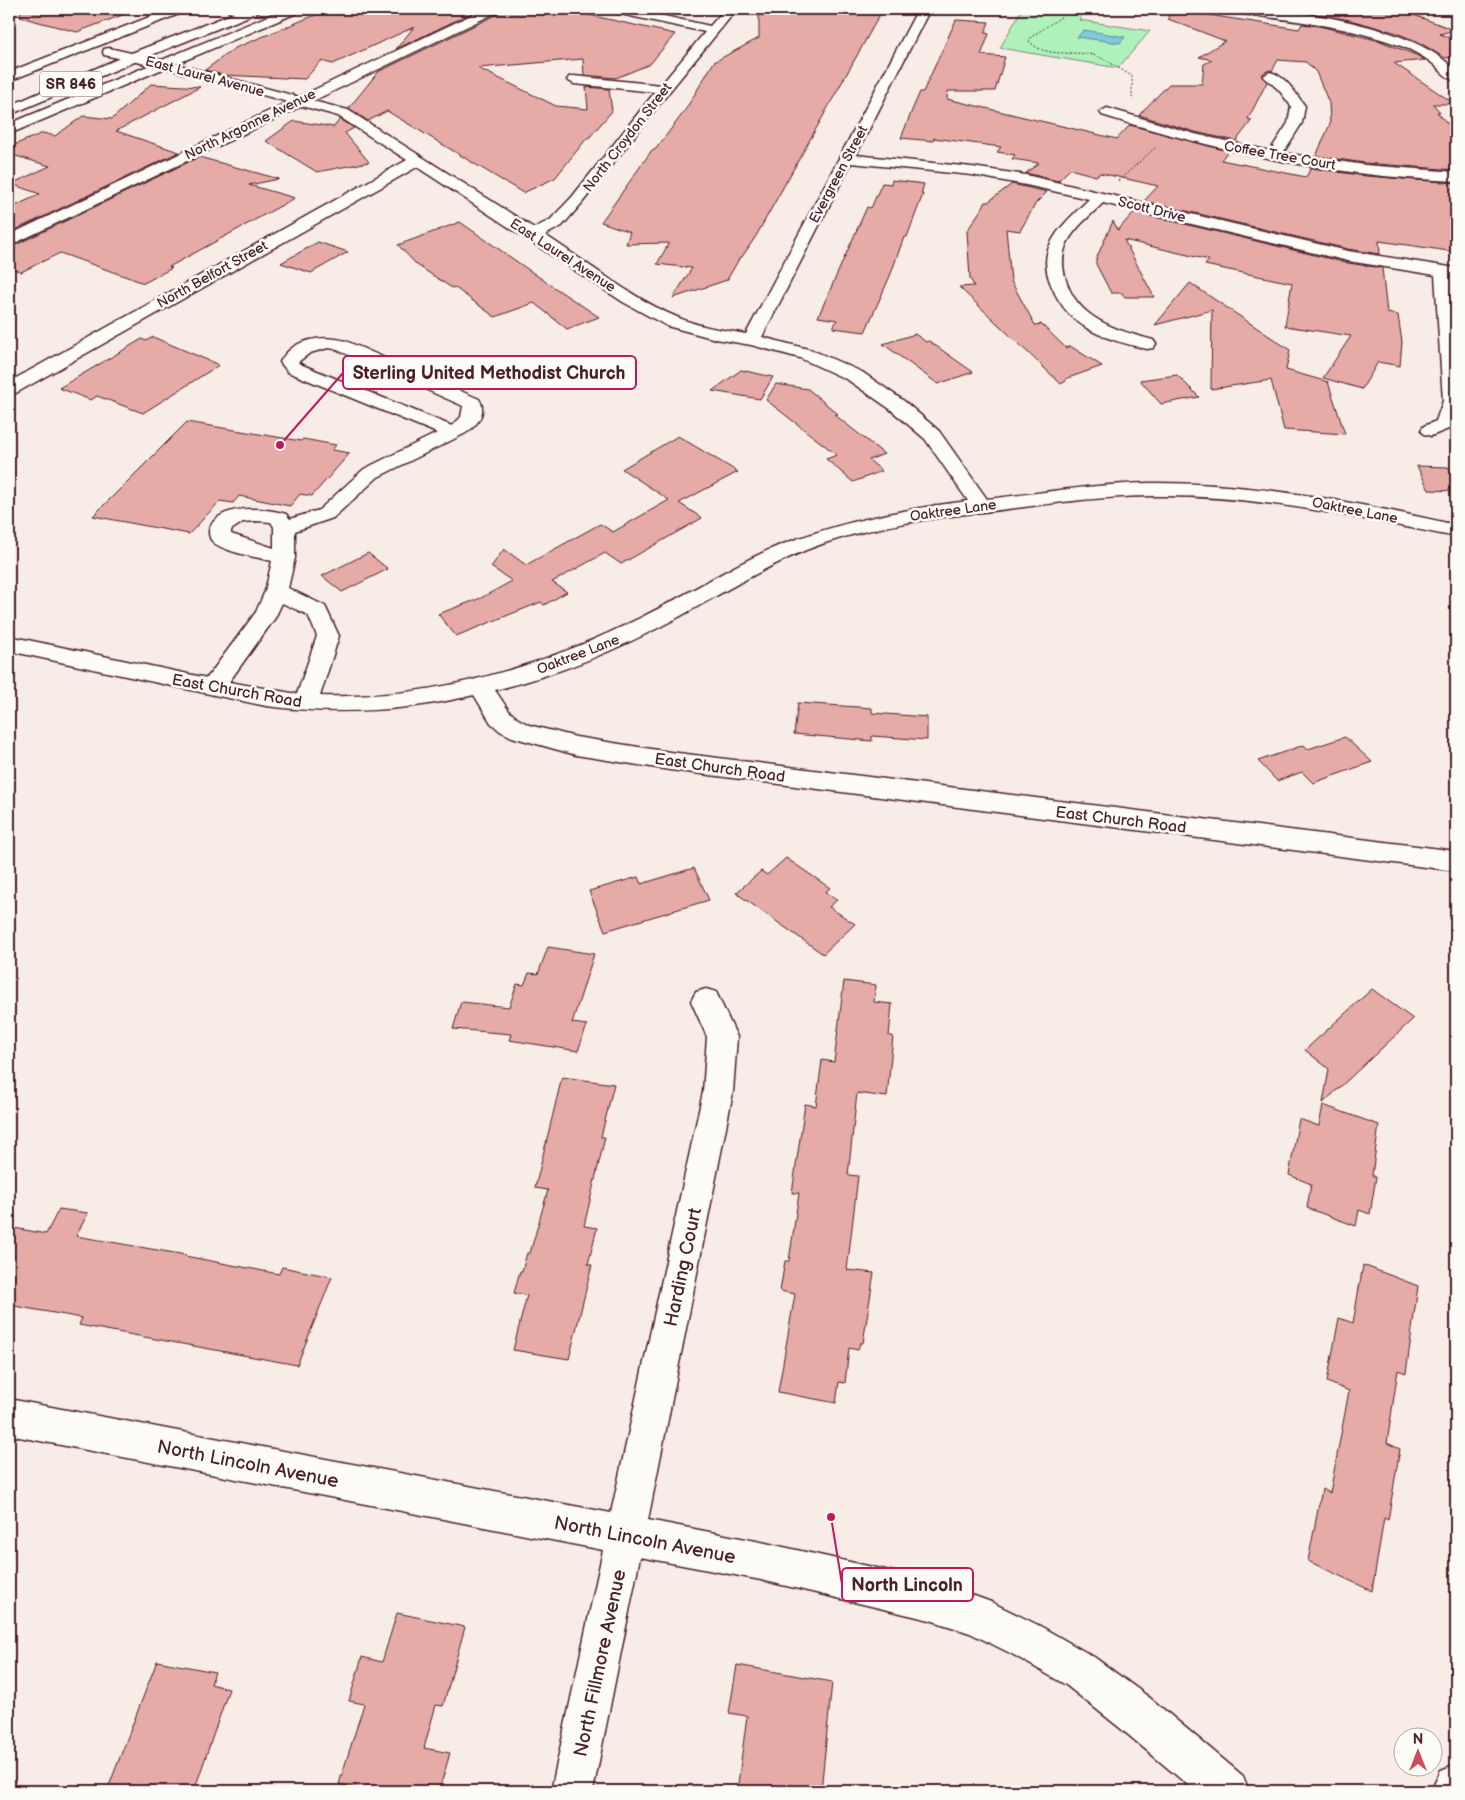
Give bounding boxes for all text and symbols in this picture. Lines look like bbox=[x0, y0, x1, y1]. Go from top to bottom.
street label: East Laurel Avenue bbox=[144, 52, 266, 101]
road number: SR 846 bbox=[40, 72, 102, 96]
street label: North Croydon Street bbox=[580, 79, 676, 195]
street label: North Argonne Avenue bbox=[182, 85, 319, 164]
street label: Evergreen Street bbox=[806, 122, 872, 226]
street label: Coffee Tree Court bbox=[1223, 137, 1338, 174]
street label: Scott Drive bbox=[1116, 193, 1187, 226]
street label: East Laurel Avenue bbox=[507, 215, 619, 296]
street label: North Belfort Street bbox=[154, 237, 271, 312]
callout: Sterling United Methodist Church bbox=[343, 356, 636, 389]
text: Sterling United Methodist Church bbox=[353, 363, 625, 384]
street label: Oaktree Lane bbox=[1311, 494, 1399, 527]
street label: Oaktree Lane bbox=[909, 496, 997, 525]
street label: Oaktree Lane bbox=[535, 631, 622, 678]
street label: East Church Road bbox=[170, 671, 303, 712]
street label: East Church Road bbox=[653, 750, 786, 787]
street label: East Church Road bbox=[1054, 803, 1187, 838]
street label: Harding Court bbox=[660, 1206, 707, 1329]
street label: North Lincoln Avenue bbox=[155, 1436, 340, 1493]
street label: North Lincoln Avenue bbox=[552, 1512, 737, 1569]
street label: North Fillmore Avenue bbox=[569, 1568, 632, 1759]
callout: North Lincoln bbox=[842, 1568, 973, 1601]
text: North Lincoln bbox=[851, 1575, 963, 1596]
north arrow bbox=[1392, 1728, 1442, 1778]
text: N bbox=[1413, 1731, 1423, 1748]

